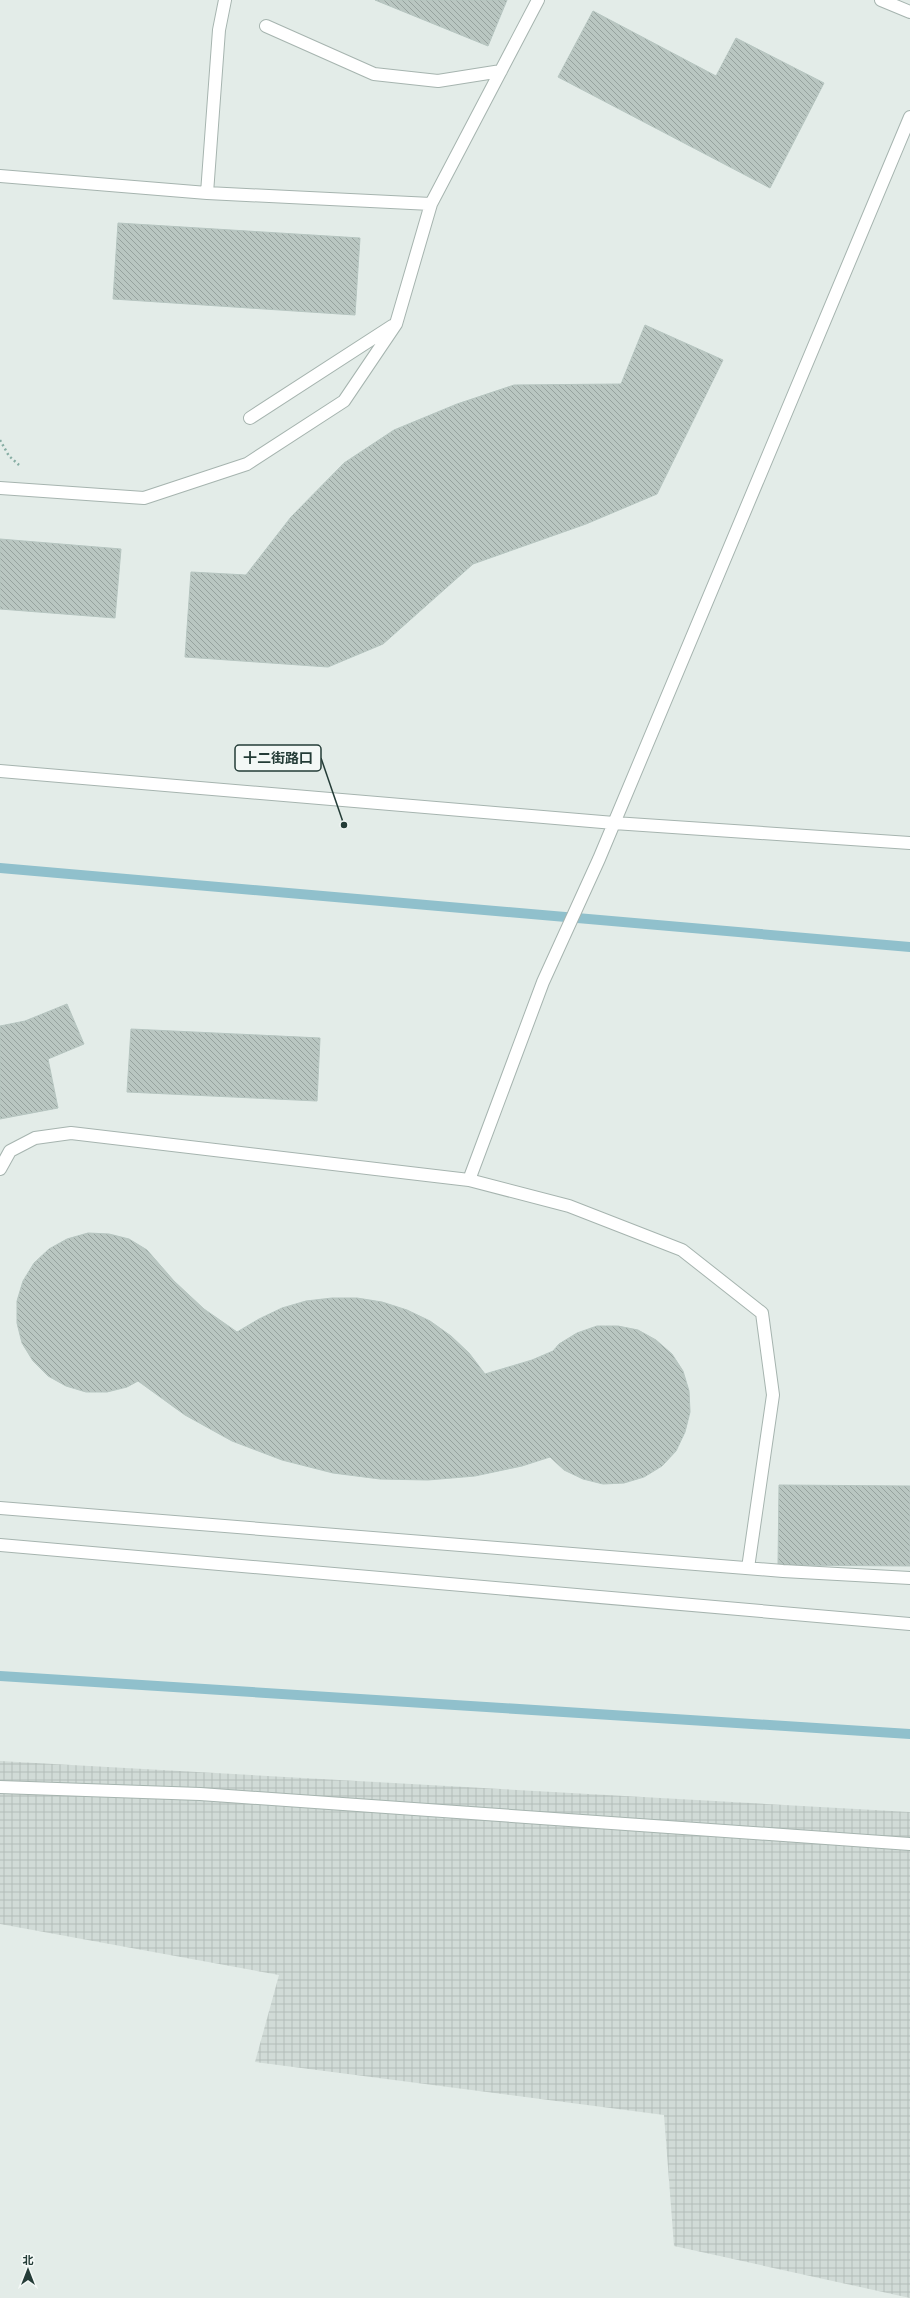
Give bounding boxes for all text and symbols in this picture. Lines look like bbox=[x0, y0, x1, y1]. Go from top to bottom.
callout: 十二街路口 bbox=[235, 745, 321, 771]
text: 十二街路口 bbox=[243, 748, 313, 767]
north arrow bbox=[8, 2250, 48, 2290]
text: 北 bbox=[23, 2252, 34, 2267]

